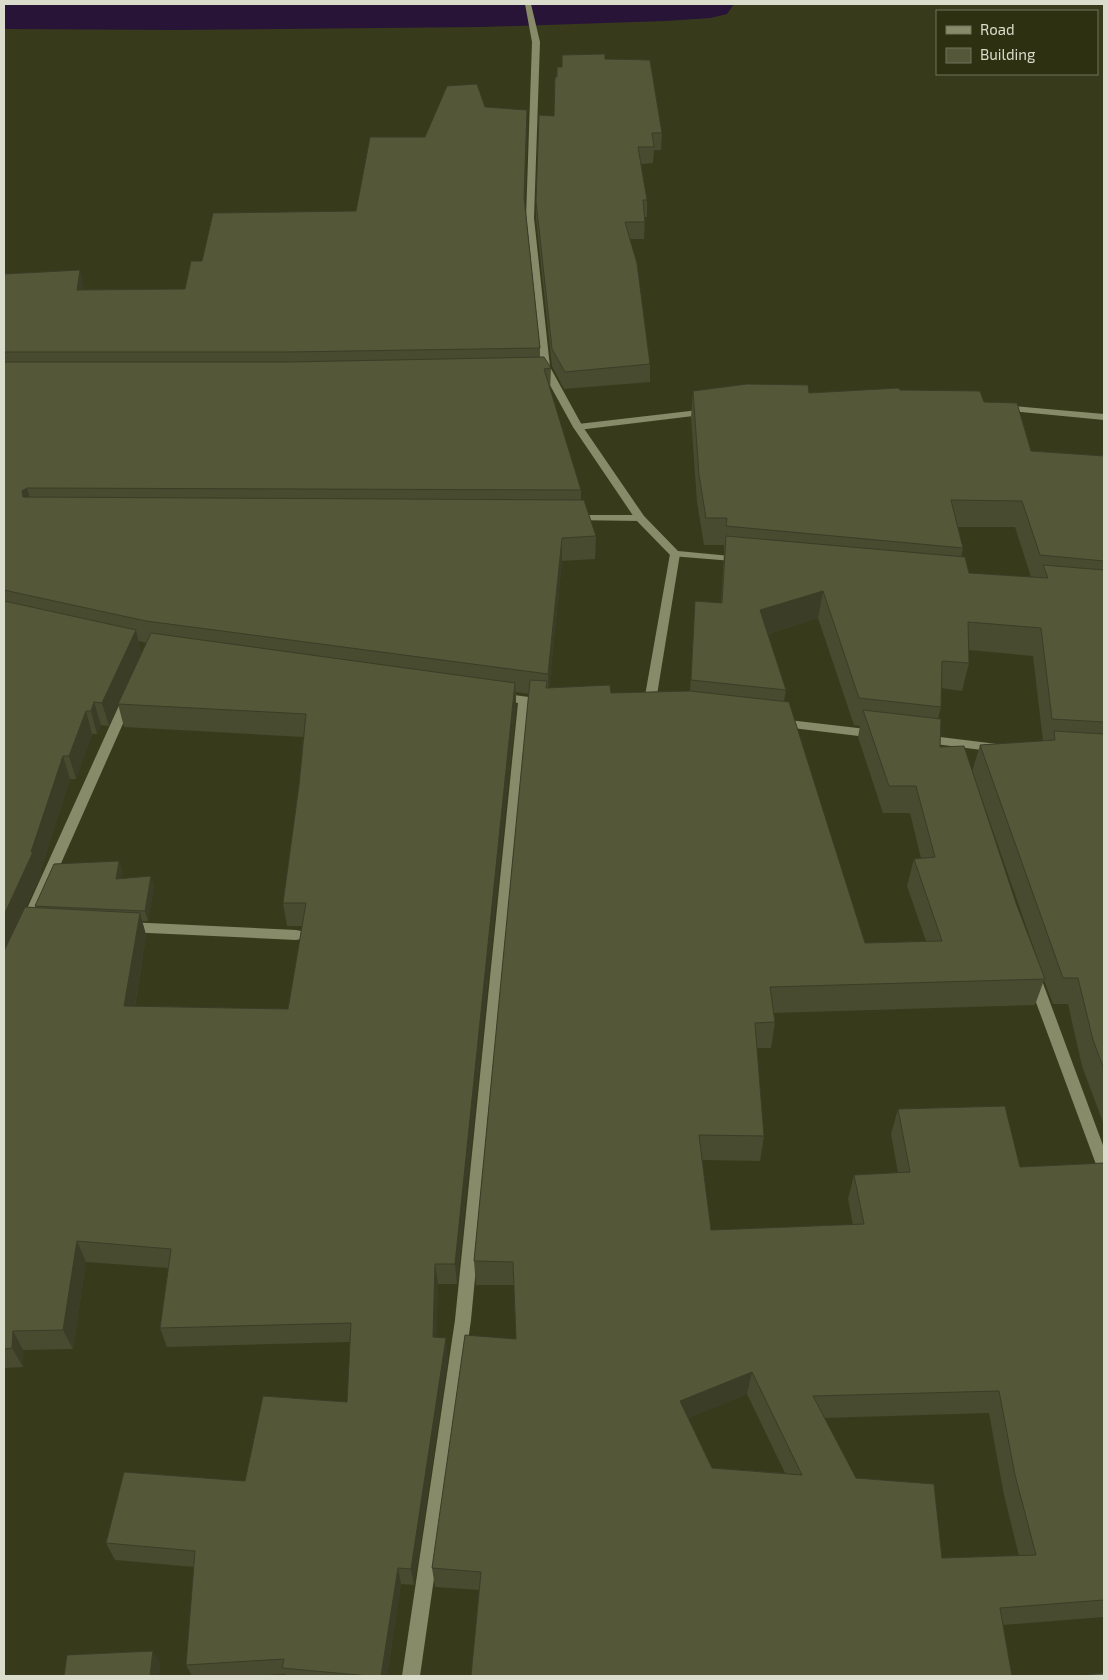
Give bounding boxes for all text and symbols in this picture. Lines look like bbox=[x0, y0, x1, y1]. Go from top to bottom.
legend bbox=[936, 10, 1098, 75]
text: Road bbox=[980, 20, 1015, 38]
text: Building bbox=[980, 45, 1036, 63]

